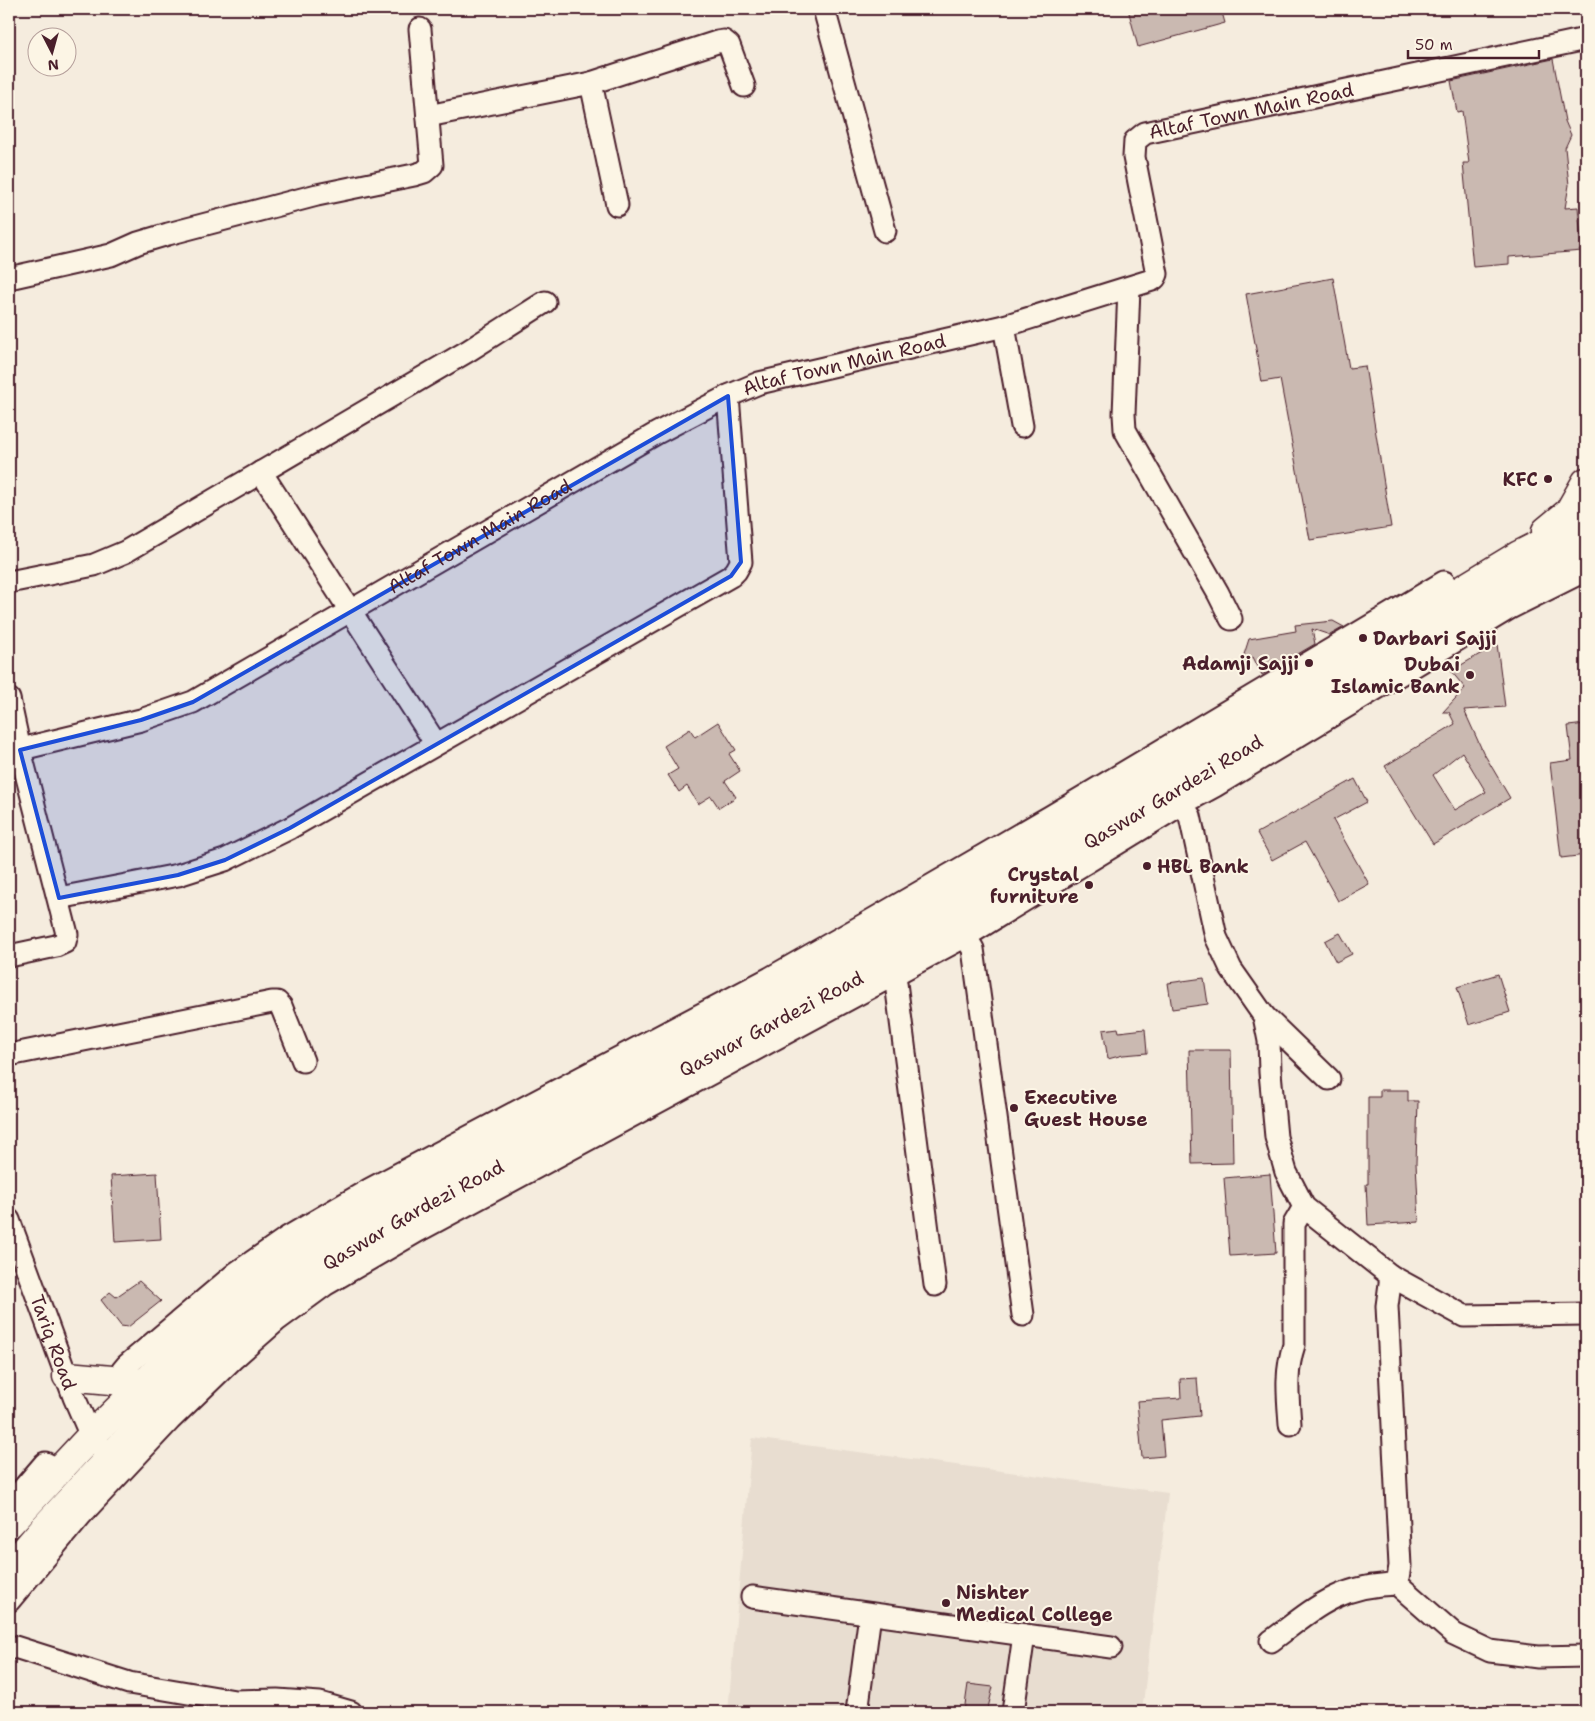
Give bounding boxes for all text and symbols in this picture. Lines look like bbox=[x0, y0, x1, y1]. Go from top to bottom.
north arrow bbox=[28, 28, 78, 78]
scale bar bbox=[1408, 28, 1539, 60]
text: 50 m bbox=[1415, 35, 1453, 55]
text: N bbox=[47, 55, 60, 74]
street label: Altaf Town Main Road bbox=[1147, 77, 1356, 145]
street label: Altaf Town Main Road bbox=[739, 328, 948, 402]
place label: KFC bbox=[1503, 467, 1538, 492]
street label: Altaf Town Main Road bbox=[383, 473, 576, 599]
marker: KFC bbox=[1542, 473, 1554, 485]
place label: Darbari Sajji bbox=[1373, 626, 1497, 651]
marker: Darbari Sajji bbox=[1357, 632, 1369, 644]
place label: Adamji Sajji bbox=[1182, 651, 1299, 676]
place label: Dubai Islamic Bank bbox=[1331, 652, 1460, 699]
marker: Adamji Sajji bbox=[1303, 657, 1315, 669]
marker: Dubai Islamic Bank bbox=[1464, 669, 1476, 681]
street label: Qaswar Gardezi Road bbox=[1079, 729, 1267, 855]
place label: HBL Bank bbox=[1157, 854, 1249, 879]
marker: HBL Bank bbox=[1141, 860, 1153, 872]
place label: Crystal furniture bbox=[990, 862, 1079, 909]
marker: Crystal furniture bbox=[1083, 879, 1095, 891]
street label: Qaswar Gardezi Road bbox=[675, 965, 868, 1083]
place label: Executive Guest House bbox=[1024, 1085, 1148, 1132]
marker: Executive Guest House bbox=[1008, 1102, 1020, 1114]
street label: Qaswar Gardezi Road bbox=[318, 1154, 508, 1276]
street label: Tariq Road bbox=[24, 1291, 82, 1393]
place label: Nishter Medical College bbox=[956, 1580, 1113, 1627]
marker: Nishter Medical College bbox=[940, 1597, 952, 1609]

